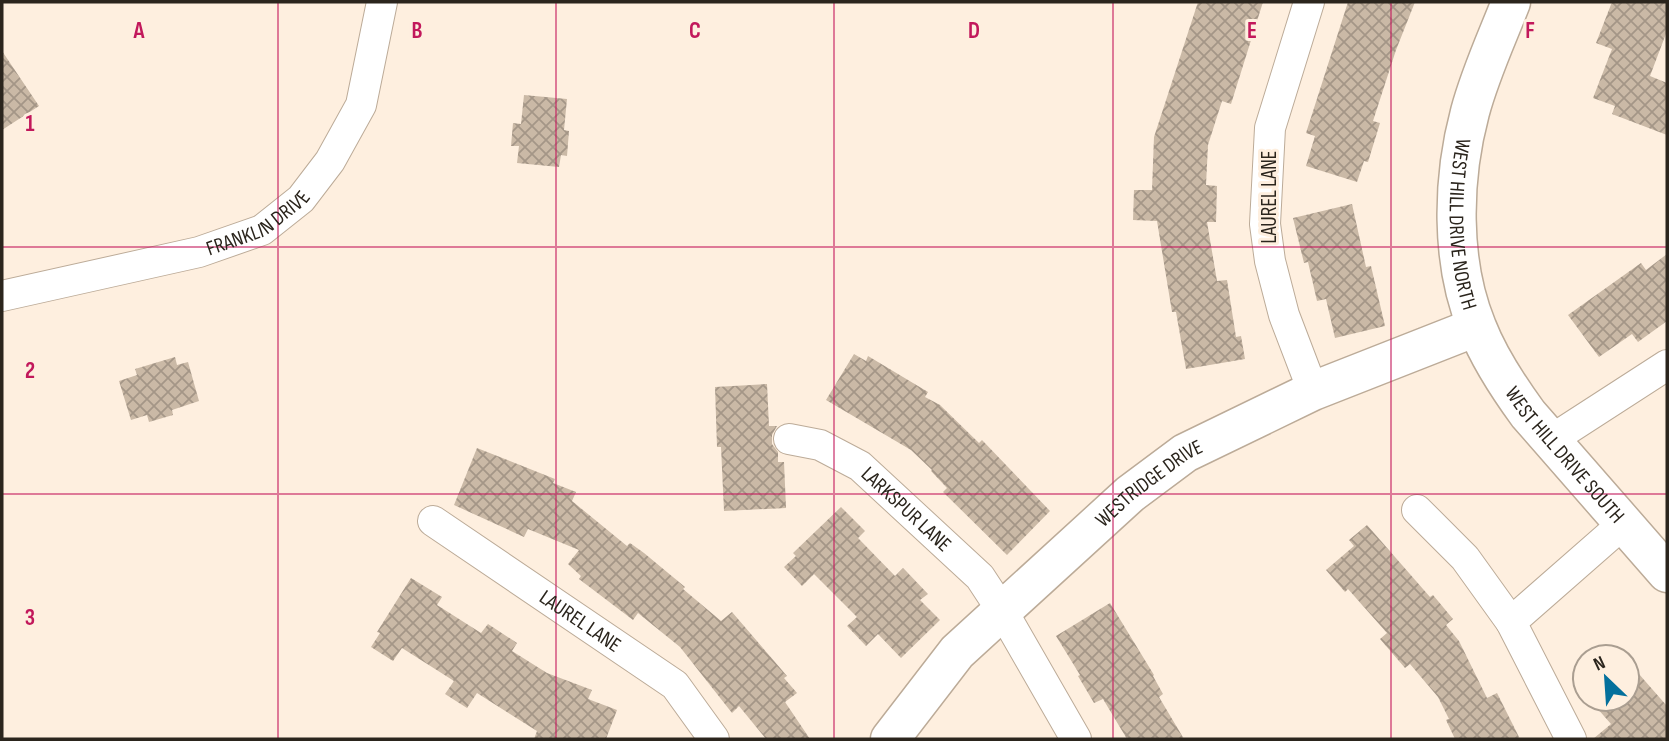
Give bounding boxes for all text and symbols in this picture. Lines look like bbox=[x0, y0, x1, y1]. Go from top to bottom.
text: A bbox=[133, 17, 146, 45]
text: B bbox=[412, 17, 423, 45]
text: C bbox=[689, 17, 701, 45]
text: D bbox=[968, 17, 980, 45]
text: E bbox=[1247, 17, 1257, 45]
text: F bbox=[1525, 17, 1535, 45]
text: 1 bbox=[25, 110, 35, 138]
street label: WEST HILL DRIVE NORTH bbox=[1444, 136, 1482, 313]
street label: LAUREL LANE bbox=[1257, 150, 1282, 244]
street label: FRANKLIN DRIVE bbox=[203, 186, 316, 262]
text: 2 bbox=[25, 357, 35, 385]
street label: WEST HILL DRIVE SOUTH bbox=[1499, 382, 1630, 528]
street label: WESTRIDGE DRIVE bbox=[1090, 434, 1207, 532]
street label: LARKSPUR LANE bbox=[856, 461, 956, 557]
street label: LAUREL LANE bbox=[535, 585, 626, 658]
text: 3 bbox=[25, 604, 35, 632]
north arrow bbox=[1571, 643, 1641, 713]
text: N bbox=[1590, 651, 1609, 677]

